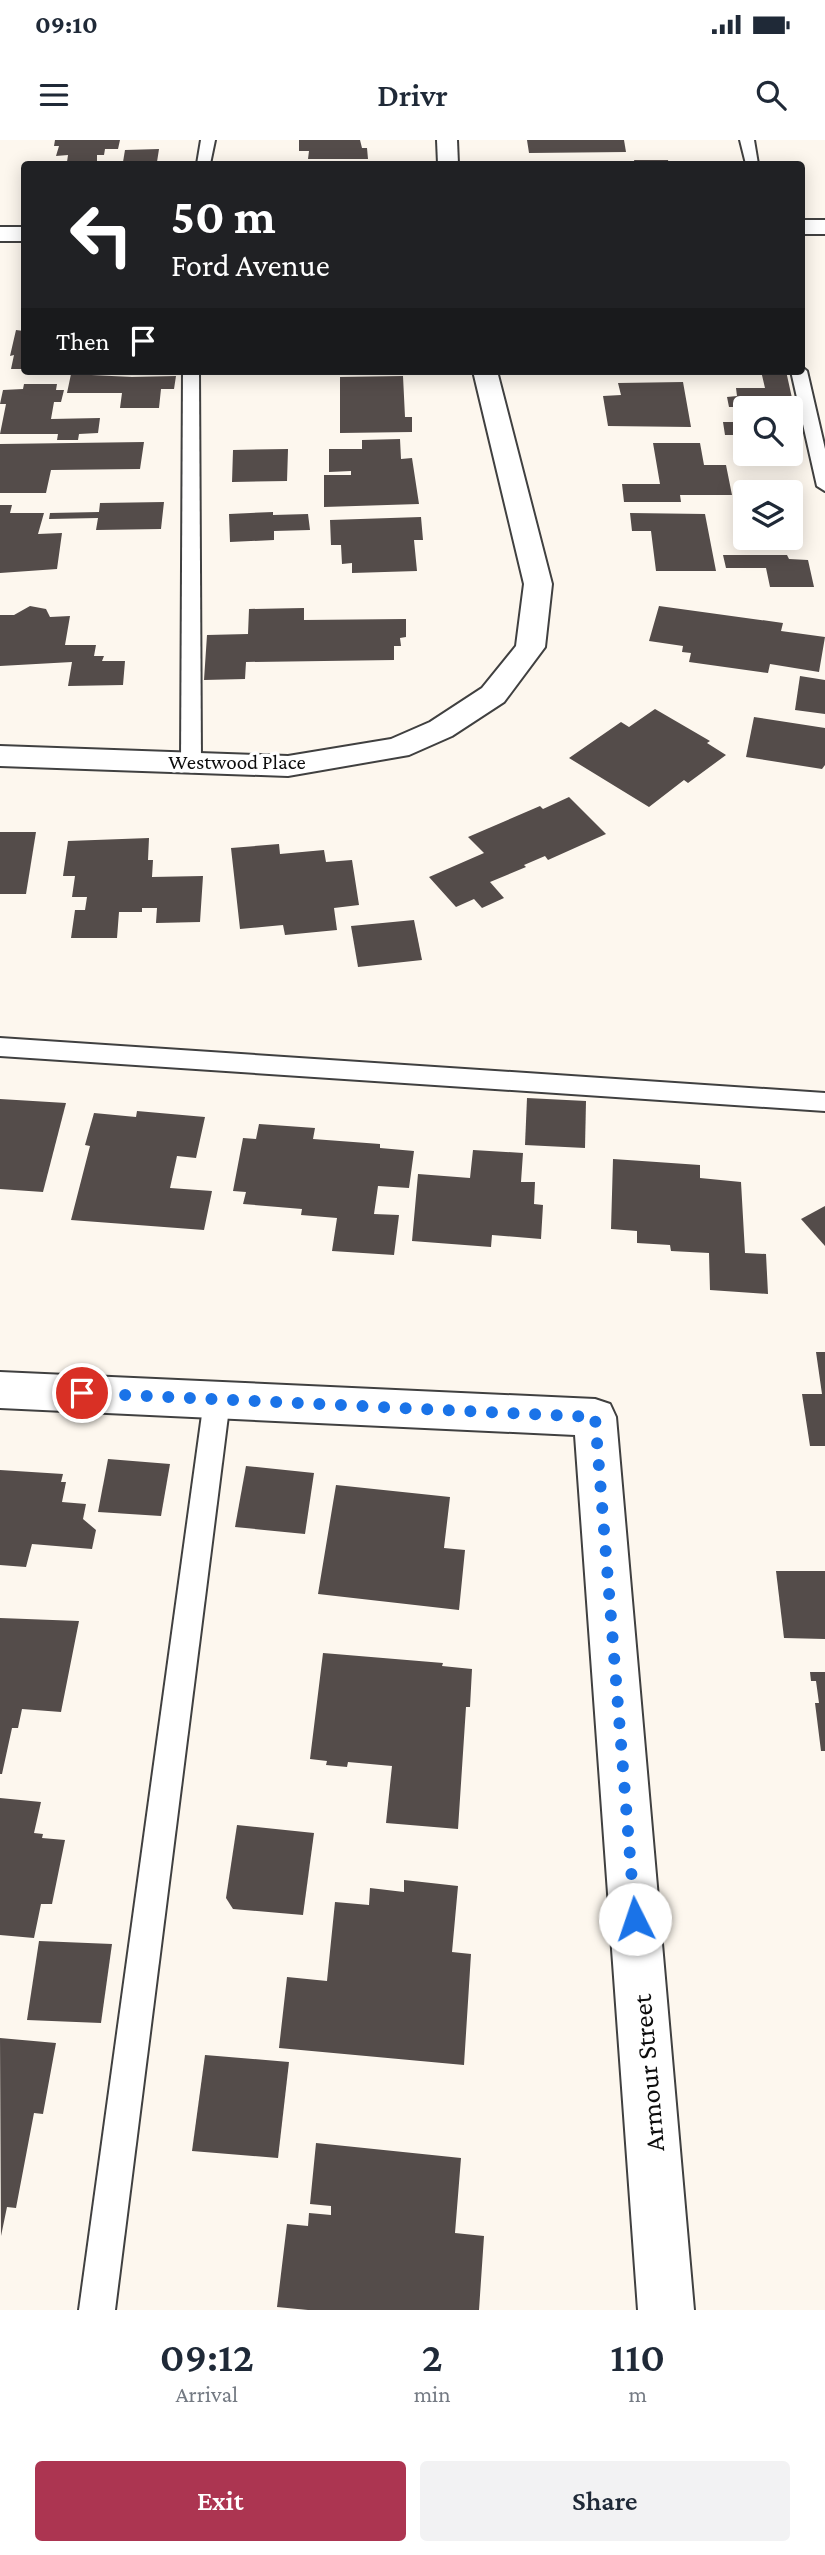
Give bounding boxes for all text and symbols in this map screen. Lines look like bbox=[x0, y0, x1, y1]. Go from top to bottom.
text: 09:10 bbox=[35, 10, 98, 39]
icon: menu bbox=[35, 76, 73, 114]
icon: search bbox=[752, 76, 790, 114]
text: Drivr bbox=[377, 77, 448, 113]
icon: left bbox=[56, 189, 147, 280]
text: 50 m bbox=[171, 189, 276, 244]
text: Ford Avenue bbox=[171, 247, 330, 283]
icon: arrive bbox=[124, 322, 162, 360]
text: Then bbox=[56, 327, 110, 356]
map controls bbox=[733, 396, 803, 550]
button: search bbox=[733, 396, 803, 466]
button: layers bbox=[733, 480, 803, 550]
street label: Westwood Place bbox=[168, 750, 306, 774]
pin bbox=[52, 1363, 112, 1423]
icon: arrive bbox=[63, 1374, 101, 1412]
position arrow bbox=[598, 1882, 672, 1956]
street label: Armour Street bbox=[626, 1992, 670, 2153]
text: 09:12 bbox=[160, 2333, 254, 2380]
text: 2 bbox=[422, 2333, 442, 2380]
text: 110 bbox=[610, 2333, 665, 2380]
text: Arrival bbox=[176, 2381, 238, 2407]
text: min bbox=[414, 2381, 450, 2407]
text: m bbox=[628, 2381, 647, 2407]
button: Exit bbox=[35, 2461, 406, 2541]
button: Share bbox=[420, 2461, 790, 2541]

